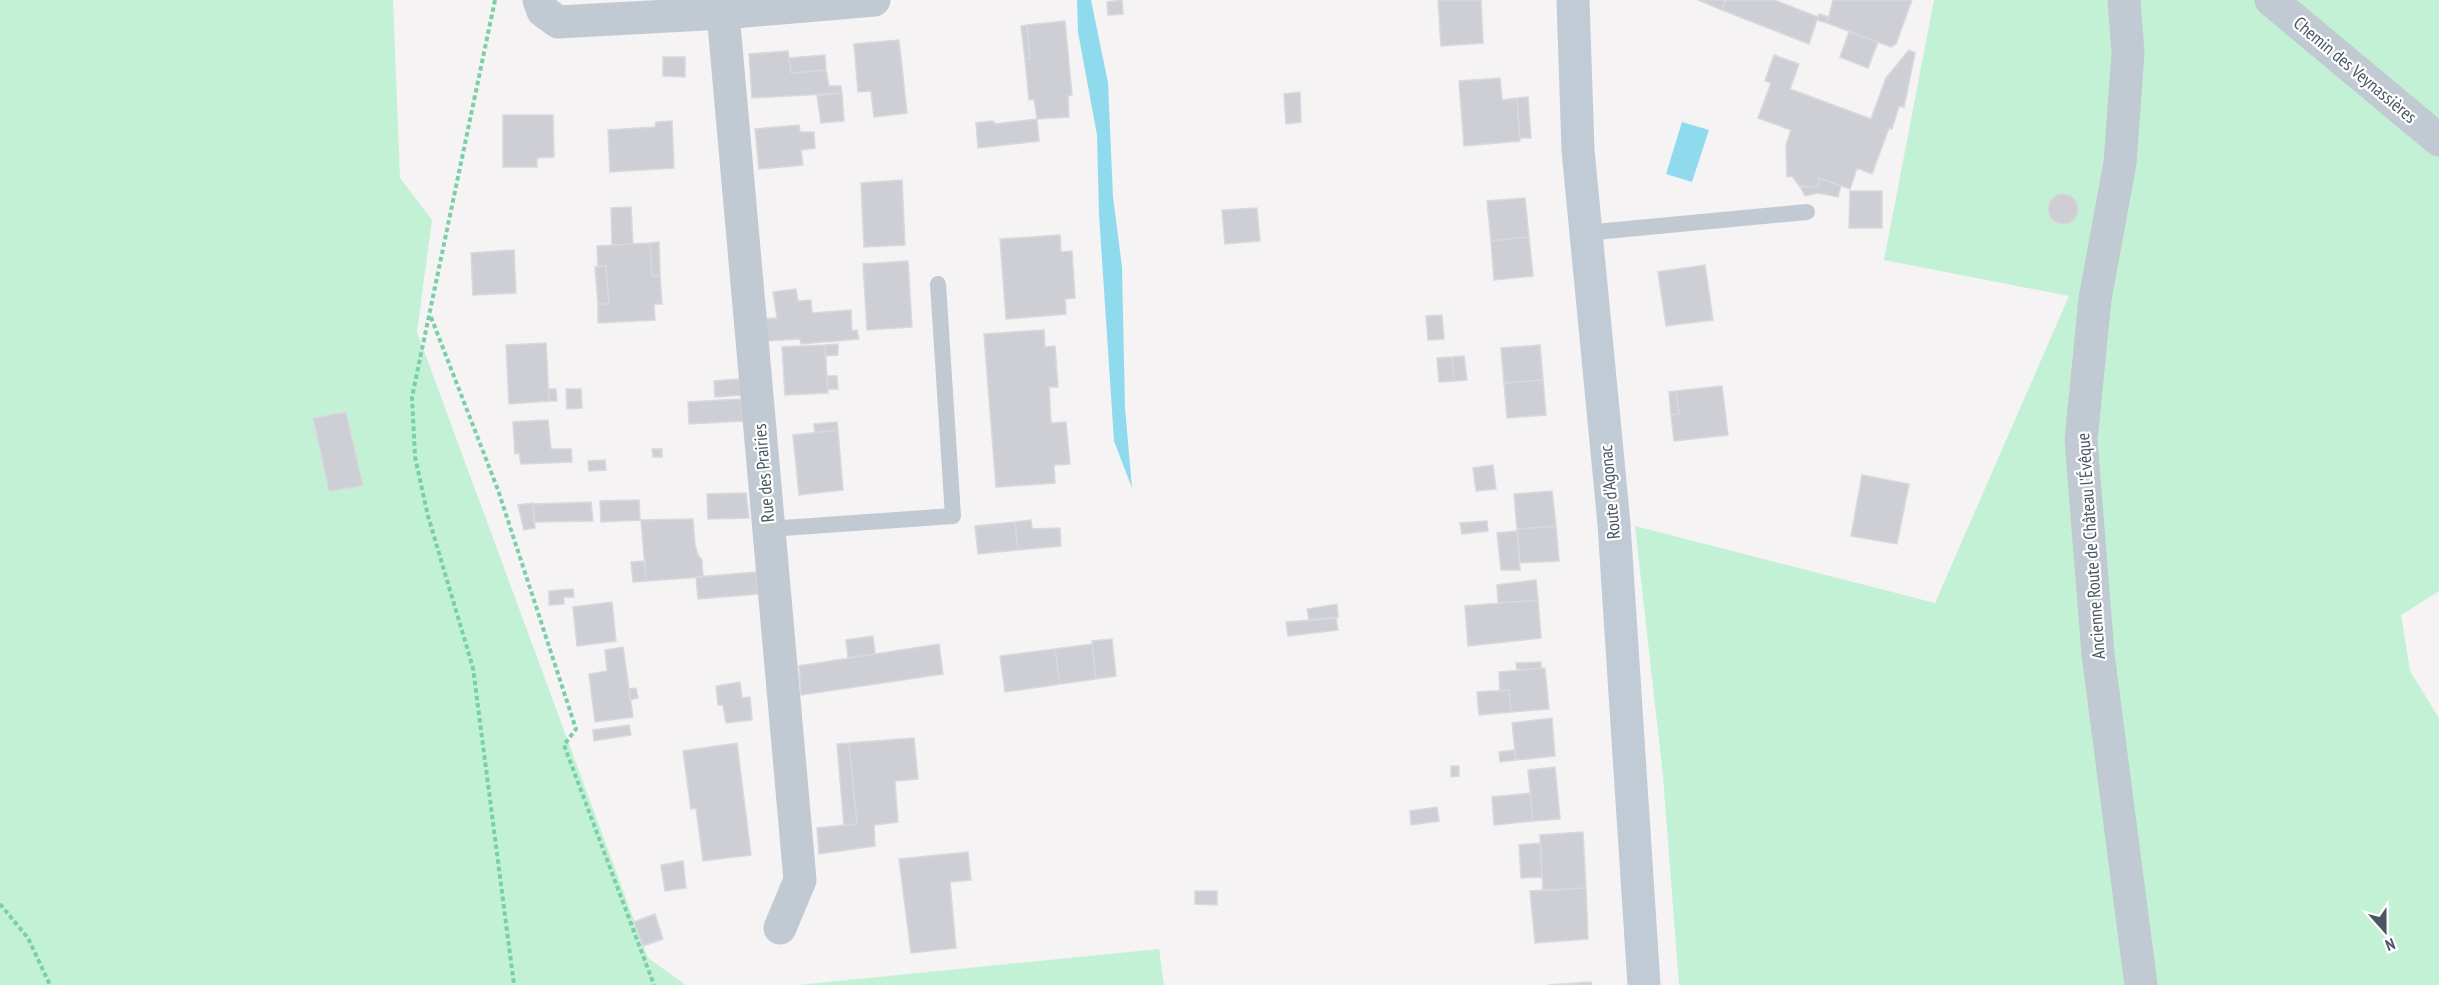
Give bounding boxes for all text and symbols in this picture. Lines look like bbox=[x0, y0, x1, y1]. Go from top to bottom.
street label: Chemin des Veynassières bbox=[2289, 11, 2422, 128]
street label: Rue des Prairies bbox=[748, 423, 779, 523]
street label: Ancienne Route de Château l'Évêque bbox=[2071, 432, 2110, 660]
street label: Route d'Agonac bbox=[1594, 444, 1625, 540]
north arrow bbox=[2355, 901, 2415, 961]
text: N bbox=[2383, 934, 2398, 956]

